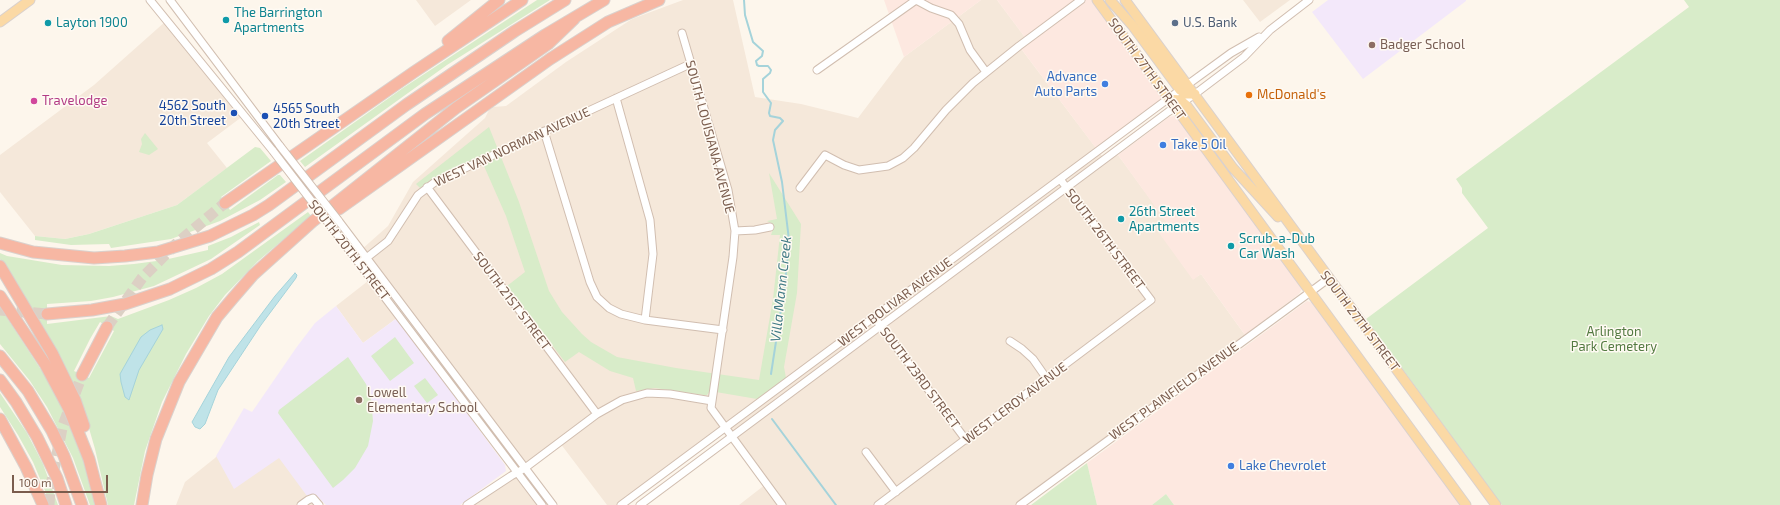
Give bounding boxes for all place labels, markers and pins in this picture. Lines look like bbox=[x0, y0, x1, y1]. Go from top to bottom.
place label: The Barrington Apartments bbox=[234, 5, 323, 36]
place label: Layton 1900 bbox=[56, 15, 128, 31]
marker: The Barrington Apartments bbox=[221, 15, 231, 25]
place label: U.S. Bank bbox=[1183, 15, 1237, 31]
marker: Layton 1900 bbox=[43, 18, 53, 28]
marker: U.S. Bank bbox=[1170, 18, 1180, 28]
place label: Badger School bbox=[1380, 37, 1465, 53]
marker: Badger School bbox=[1367, 40, 1377, 50]
place label: Advance Auto Parts bbox=[1035, 69, 1097, 100]
marker: Advance Auto Parts bbox=[1100, 79, 1110, 89]
place label: McDonald's bbox=[1257, 87, 1326, 103]
marker: McDonald's bbox=[1244, 90, 1254, 100]
place label: Travelodge bbox=[42, 93, 107, 109]
marker: Travelodge bbox=[29, 96, 39, 106]
place label: 4562 South 20th Street bbox=[159, 98, 226, 129]
place label: 4565 South 20th Street bbox=[273, 101, 340, 132]
marker: 4562 South 20th Street bbox=[229, 108, 239, 118]
marker: 4565 South 20th Street bbox=[260, 111, 270, 121]
place label: Take 5 Oil bbox=[1171, 137, 1226, 153]
marker: Take 5 Oil bbox=[1158, 140, 1168, 150]
place label: 26th Street Apartments bbox=[1129, 204, 1199, 235]
marker: 26th Street Apartments bbox=[1116, 214, 1126, 224]
place label: Scrub-a-Dub Car Wash bbox=[1239, 231, 1315, 262]
marker: Scrub-a-Dub Car Wash bbox=[1226, 241, 1236, 251]
place label: Lowell Elementary School bbox=[367, 385, 478, 416]
marker: Lowell Elementary School bbox=[354, 395, 364, 405]
place label: Lake Chevrolet bbox=[1239, 458, 1326, 474]
marker: Lake Chevrolet bbox=[1226, 461, 1236, 471]

